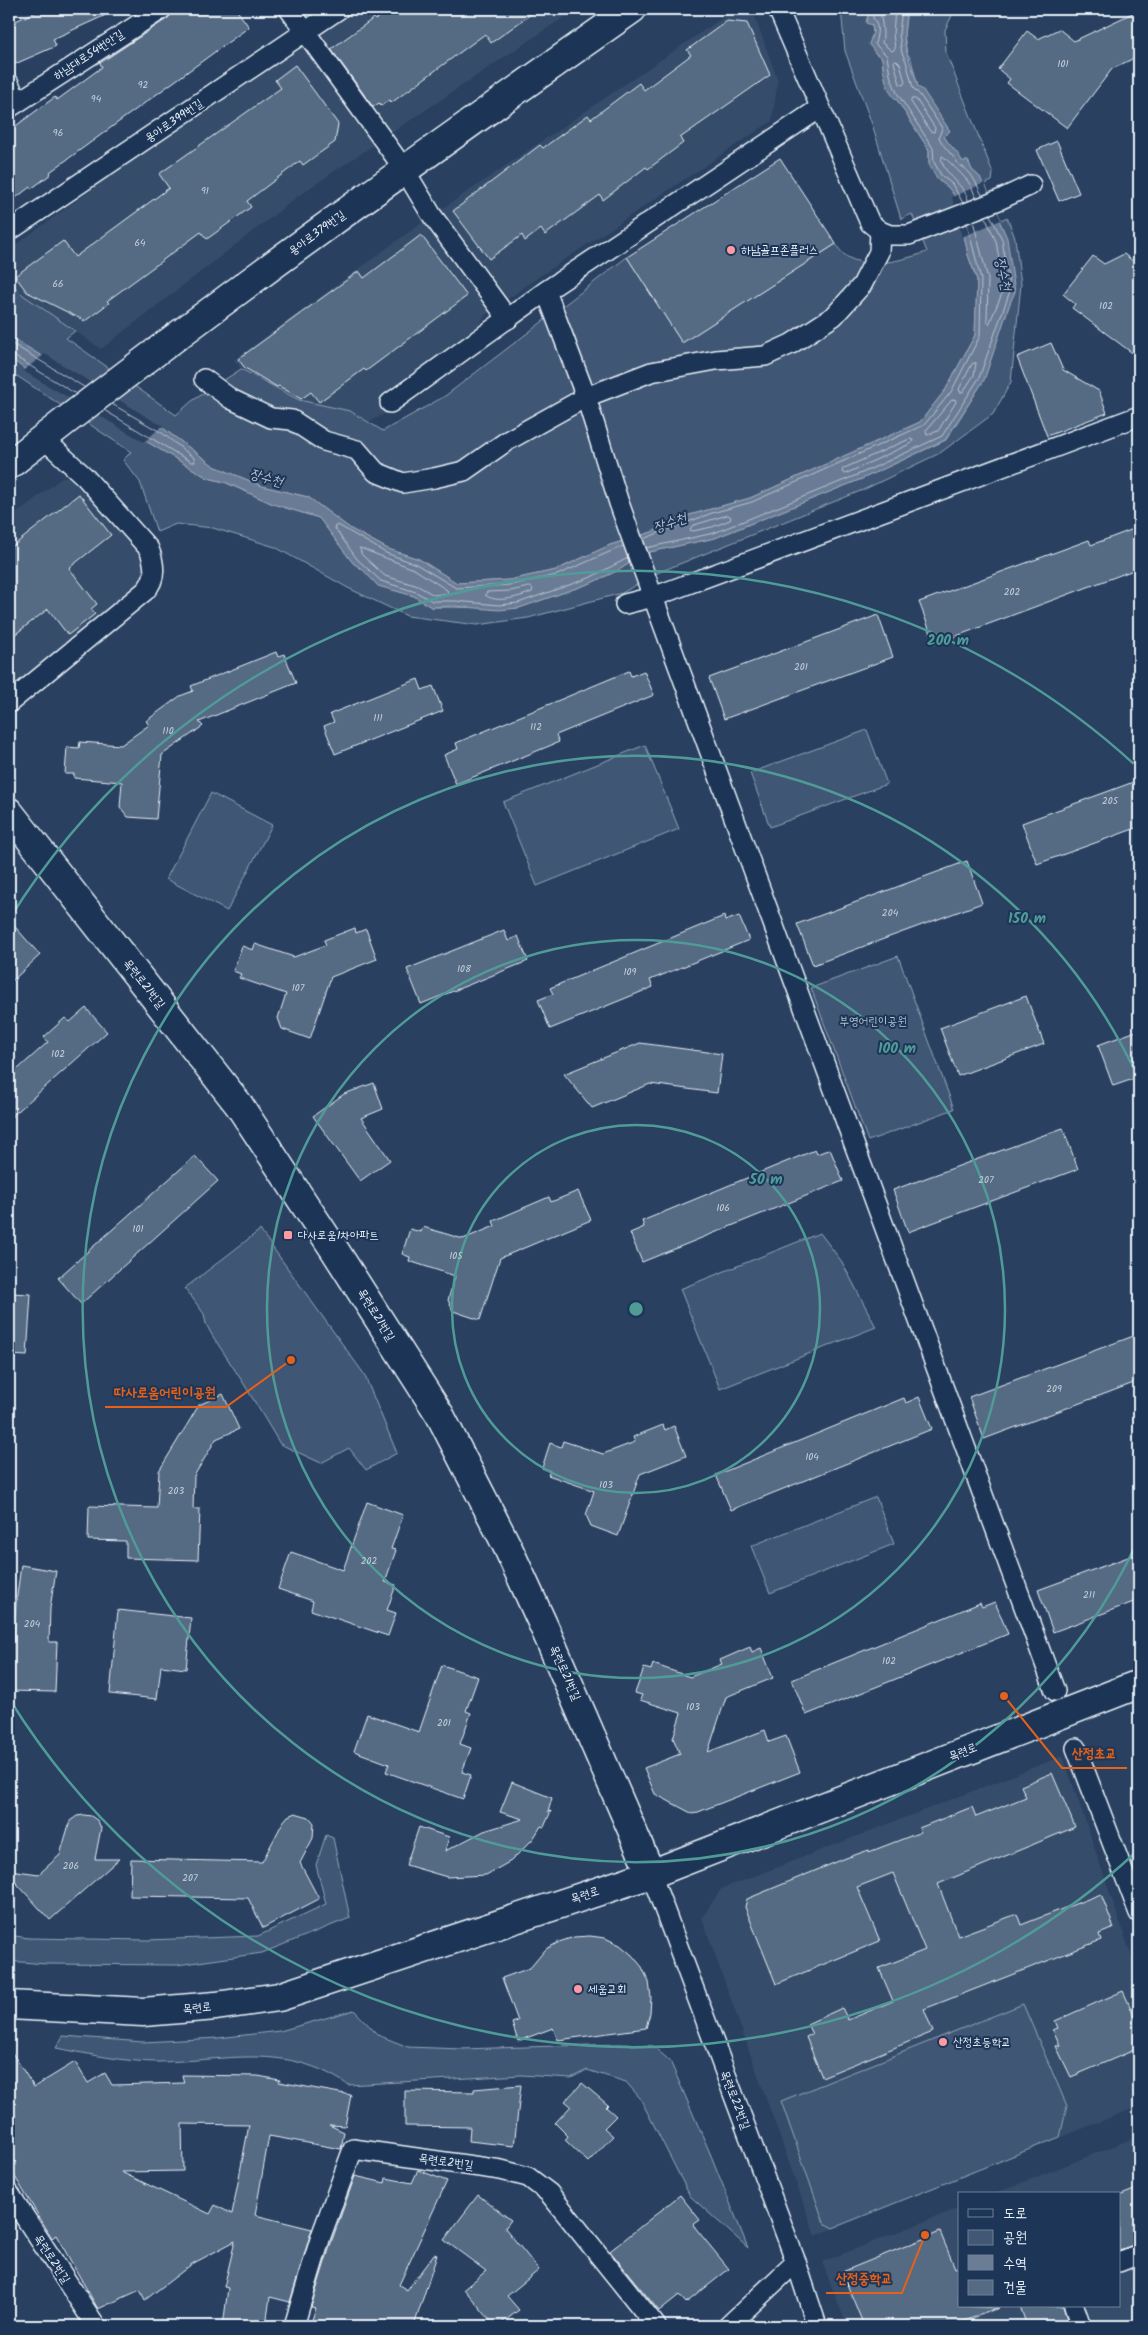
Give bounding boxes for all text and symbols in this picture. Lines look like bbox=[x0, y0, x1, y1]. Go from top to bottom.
street label: 하남대로54번안길 bbox=[50, 25, 128, 85]
house number: 101 bbox=[1057, 56, 1069, 72]
house number: 92 bbox=[138, 77, 149, 93]
house number: 94 bbox=[91, 91, 102, 107]
street label: 용아로399번길 bbox=[141, 94, 207, 148]
house number: 96 bbox=[53, 125, 63, 141]
house number: 91 bbox=[201, 183, 209, 199]
street label: 용아로379번길 bbox=[285, 206, 350, 260]
house number: 64 bbox=[134, 235, 146, 251]
place label: 하남골프존플러스 bbox=[741, 241, 818, 260]
marker: 하남골프존플러스 bbox=[725, 244, 737, 256]
water label: 장수천 bbox=[989, 255, 1018, 295]
house number: 66 bbox=[52, 276, 64, 292]
house number: 102 bbox=[1099, 298, 1113, 314]
water label: 장수천 bbox=[247, 463, 287, 494]
water label: 장수천 bbox=[650, 507, 691, 539]
house number: 202 bbox=[1004, 584, 1020, 600]
text: 200 m bbox=[927, 629, 969, 653]
house number: 201 bbox=[794, 659, 808, 675]
house number: 111 bbox=[373, 710, 383, 726]
house number: 112 bbox=[530, 719, 542, 735]
house number: 110 bbox=[162, 723, 174, 739]
house number: 205 bbox=[1102, 793, 1119, 809]
house number: 204 bbox=[882, 905, 899, 921]
text: 150 m bbox=[1008, 907, 1046, 931]
street label: 목련로21번길 bbox=[118, 955, 170, 1013]
house number: 108 bbox=[457, 961, 472, 977]
house number: 109 bbox=[623, 964, 637, 980]
house number: 107 bbox=[292, 980, 305, 996]
park label: 부영어린이공원 bbox=[839, 1012, 907, 1031]
text: 100 m bbox=[878, 1037, 916, 1061]
house number: 102 bbox=[51, 1046, 65, 1062]
text: 50 m bbox=[748, 1168, 783, 1192]
house number: 207 bbox=[978, 1172, 994, 1188]
house number: 106 bbox=[716, 1200, 730, 1216]
house number: 101 bbox=[132, 1221, 144, 1237]
place label: 다사로움1차아파트 bbox=[298, 1226, 379, 1245]
marker: 다사로움1차아파트 bbox=[282, 1229, 294, 1241]
house number: 105 bbox=[449, 1248, 463, 1264]
street label: 목련로21번길 bbox=[352, 1285, 400, 1345]
centre of rings bbox=[627, 1300, 645, 1318]
callout: 따사로움어린이공원 bbox=[105, 1378, 226, 1407]
house number: 209 bbox=[1046, 1381, 1062, 1397]
text: 따사로움어린이공원 bbox=[113, 1382, 216, 1404]
house number: 104 bbox=[805, 1449, 819, 1465]
house number: 103 bbox=[599, 1477, 613, 1493]
house number: 203 bbox=[168, 1483, 185, 1499]
house number: 202 bbox=[361, 1553, 377, 1569]
house number: 211 bbox=[1083, 1587, 1095, 1603]
house number: 204 bbox=[24, 1616, 41, 1632]
street label: 목련로21번길 bbox=[544, 1642, 586, 1704]
house number: 102 bbox=[882, 1653, 896, 1669]
house number: 103 bbox=[686, 1699, 700, 1715]
house number: 201 bbox=[437, 1715, 451, 1731]
street label: 목련로 bbox=[946, 1738, 980, 1766]
callout: 산정초교 bbox=[1062, 1739, 1127, 1768]
text: 산정초교 bbox=[1071, 1743, 1117, 1765]
house number: 206 bbox=[63, 1858, 79, 1874]
house number: 207 bbox=[182, 1870, 198, 1886]
street label: 목련로 bbox=[568, 1881, 602, 1909]
place label: 세움교회 bbox=[588, 1980, 627, 1999]
marker: 세움교회 bbox=[572, 1983, 584, 1995]
street label: 목련로 bbox=[182, 1997, 212, 2019]
place label: 산정초등학교 bbox=[953, 2033, 1011, 2052]
marker: 산정초등학교 bbox=[937, 2036, 949, 2048]
street label: 목련로22번길 bbox=[715, 2068, 755, 2133]
street label: 목련로2번길 bbox=[417, 2149, 475, 2175]
legend bbox=[958, 2192, 1120, 2308]
text: 도로 bbox=[1003, 2202, 1027, 2226]
text: 공원 bbox=[1003, 2226, 1027, 2250]
street label: 목련로2번길 bbox=[29, 2231, 75, 2288]
text: 수역 bbox=[1003, 2252, 1027, 2276]
callout: 산정중학교 bbox=[826, 2264, 902, 2293]
text: 산정중학교 bbox=[836, 2268, 892, 2290]
text: 건물 bbox=[1003, 2276, 1027, 2300]

